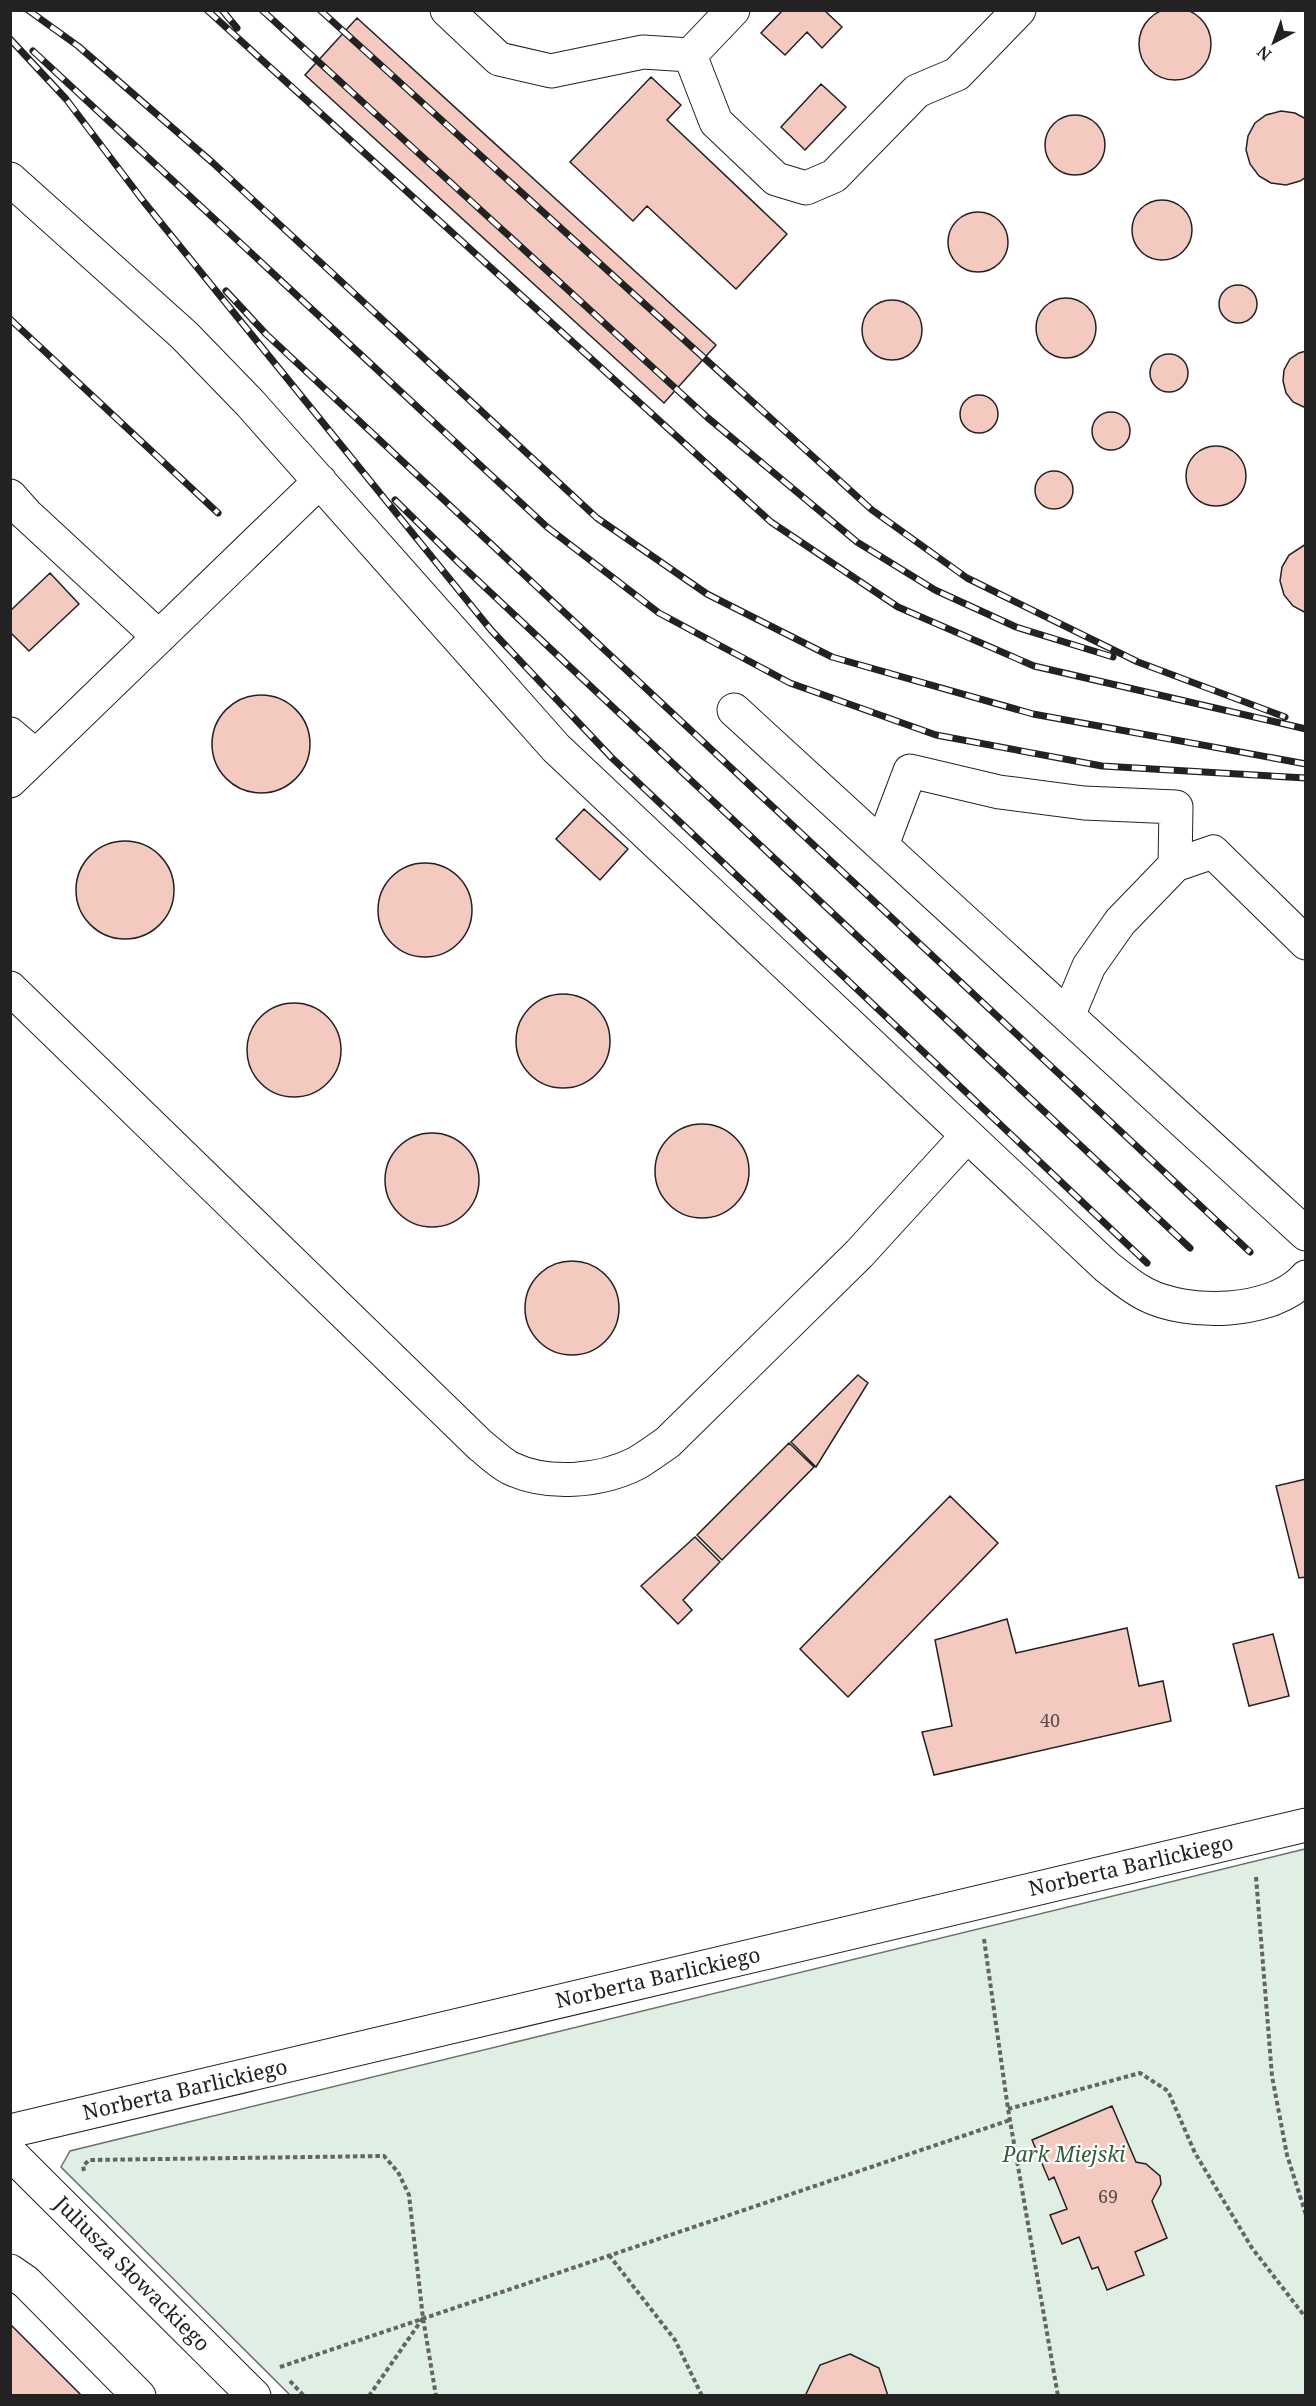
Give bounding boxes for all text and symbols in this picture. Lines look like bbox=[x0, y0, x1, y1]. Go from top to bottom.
north arrow bbox=[1244, 12, 1304, 72]
text: N bbox=[1252, 41, 1276, 66]
house number: 40 bbox=[1040, 1708, 1060, 1732]
street label: Norberta Barlickiego bbox=[1026, 1828, 1236, 1902]
street label: Norberta Barlickiego bbox=[553, 1940, 763, 2014]
street label: Norberta Barlickiego bbox=[80, 2052, 290, 2126]
park label: Park Miejski bbox=[1001, 2140, 1126, 2168]
house number: 69 bbox=[1098, 2184, 1118, 2208]
street label: Juliusza Słowackiego bbox=[48, 2189, 217, 2357]

